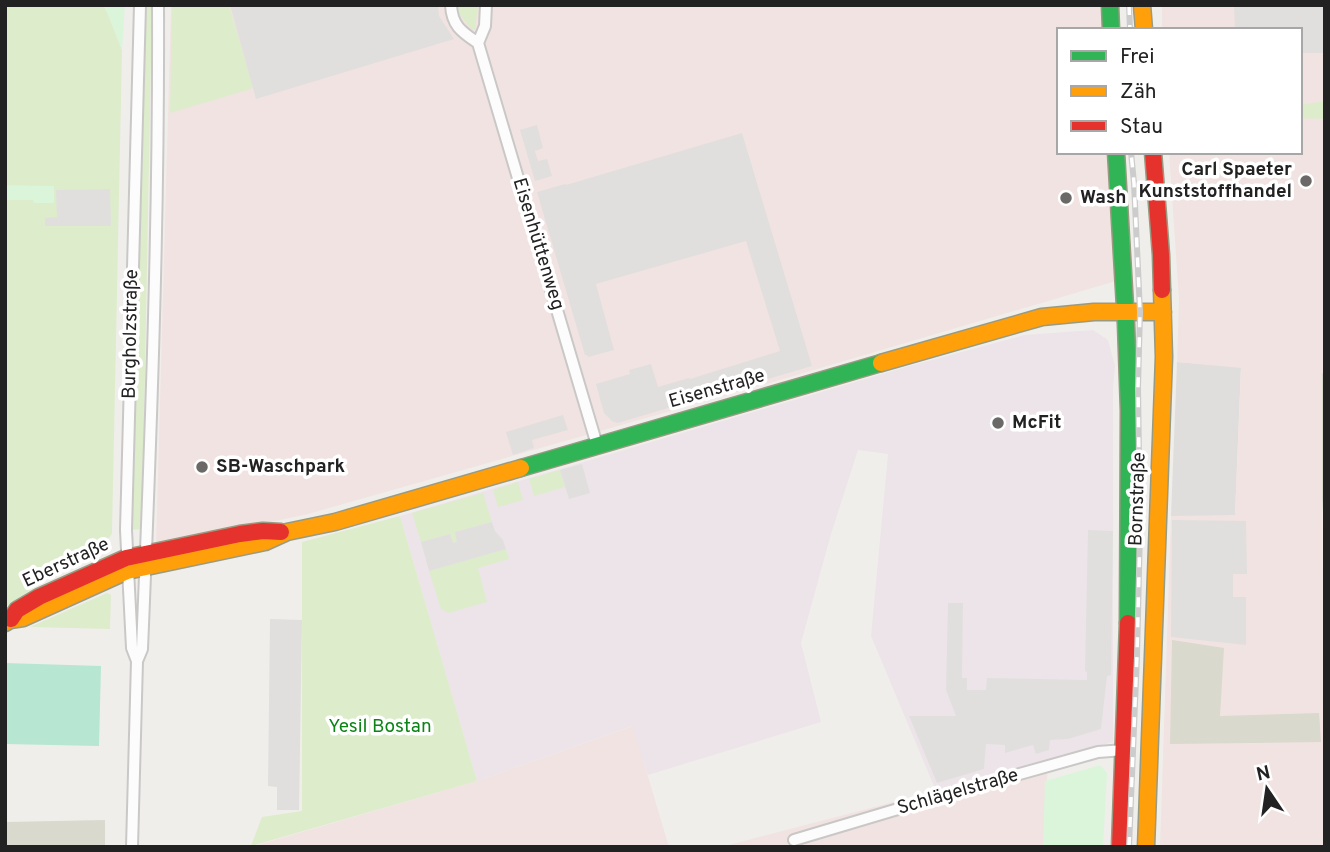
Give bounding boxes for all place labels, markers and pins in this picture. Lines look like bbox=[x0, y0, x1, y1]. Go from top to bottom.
place label: Carl Spaeter Kunststoffhandel bbox=[1139, 158, 1292, 204]
marker: Carl Spaeter Kunststoffhandel bbox=[1298, 173, 1314, 189]
place label: Wash bbox=[1080, 186, 1126, 210]
marker: Wash bbox=[1058, 190, 1074, 206]
place label: McFit bbox=[1012, 411, 1061, 435]
marker: McFit bbox=[990, 415, 1006, 431]
place label: SB-Waschpark bbox=[216, 455, 346, 479]
marker: SB-Waschpark bbox=[194, 459, 210, 475]

